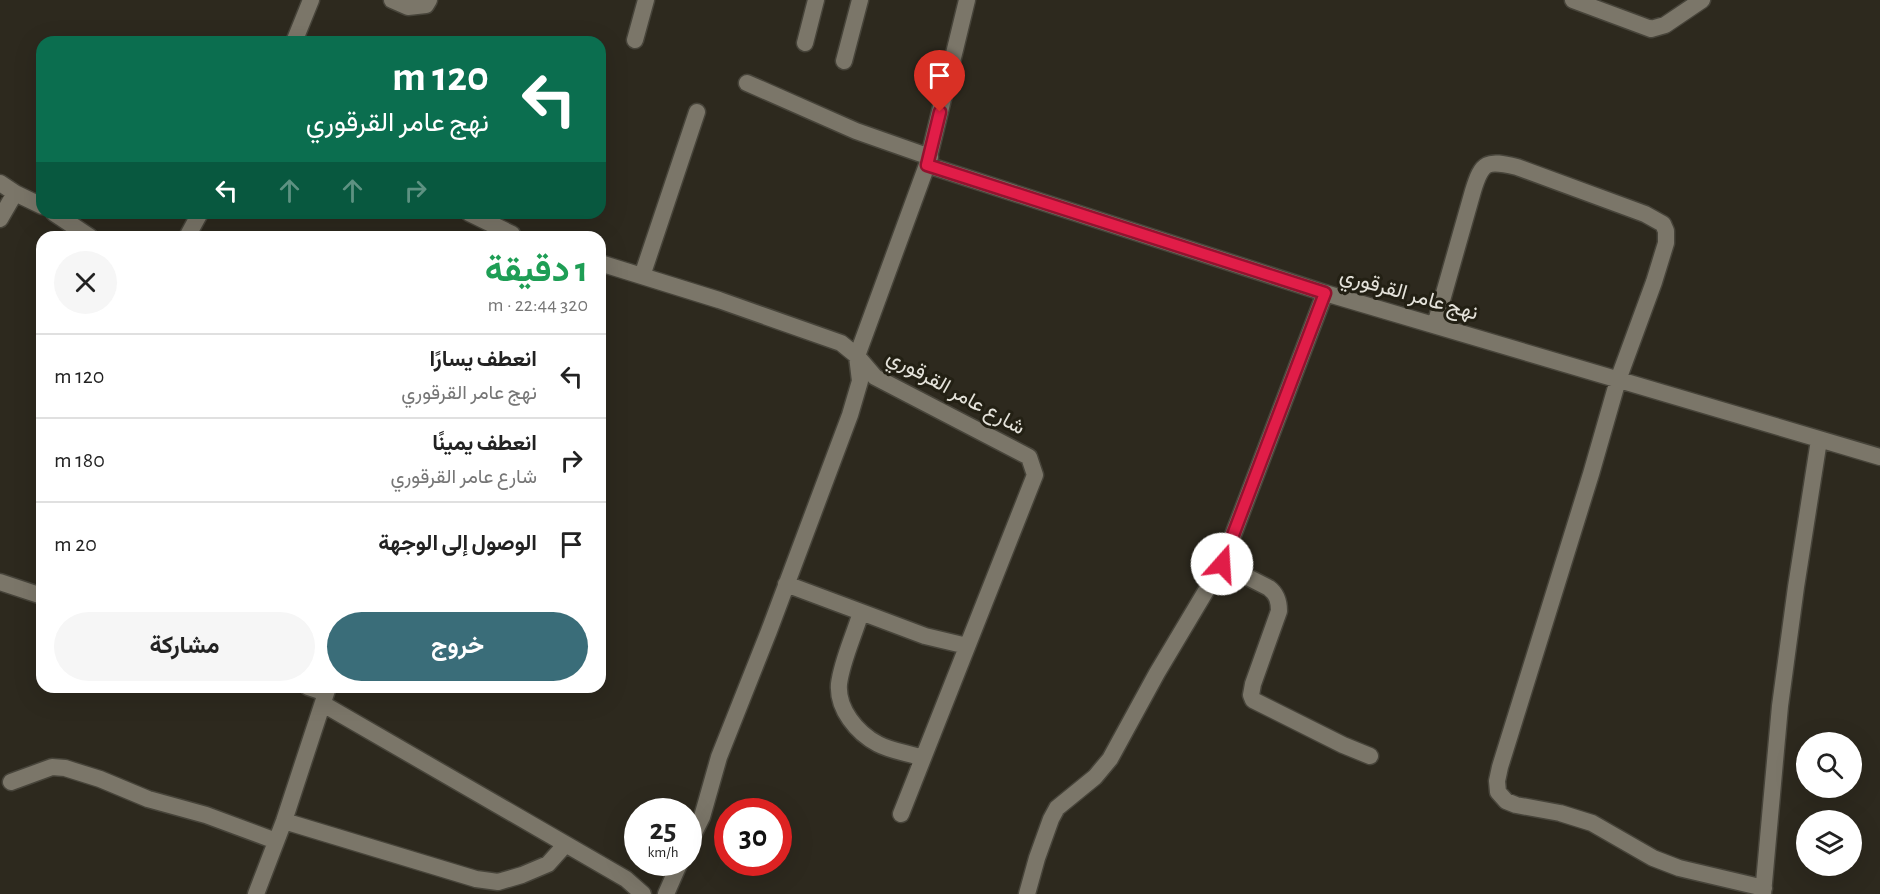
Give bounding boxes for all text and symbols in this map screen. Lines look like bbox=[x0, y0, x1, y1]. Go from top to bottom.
pin bbox=[914, 50, 965, 112]
text: 120 m bbox=[392, 56, 489, 98]
icon: arrive bbox=[923, 59, 956, 92]
icon: left bbox=[510, 60, 588, 138]
text: نهج عامر القرقوري bbox=[306, 109, 489, 136]
icon: left bbox=[210, 174, 243, 207]
icon: ahead bbox=[273, 174, 306, 207]
icon: ahead bbox=[336, 174, 369, 207]
icon: right bbox=[399, 174, 432, 207]
button: close bbox=[54, 251, 117, 314]
text: 1 دقيقة bbox=[485, 252, 588, 288]
street label: نهج عامر القرقوري bbox=[1336, 264, 1480, 330]
text: 320 m · 22:44 bbox=[488, 295, 588, 315]
street label: شارع عامر القرقوري bbox=[881, 346, 1028, 444]
text: انعطف يسارًا bbox=[430, 348, 537, 370]
icon: left bbox=[555, 360, 588, 393]
text: 120 m bbox=[54, 365, 104, 387]
text: نهج عامر القرقوري bbox=[401, 383, 537, 403]
text: انعطف يمينًا bbox=[432, 432, 537, 454]
icon: right bbox=[555, 444, 588, 477]
text: 180 m bbox=[54, 449, 105, 471]
text: شارع عامر القرقوري bbox=[390, 467, 537, 487]
icon: arrive bbox=[555, 528, 588, 561]
text: الوصول إلى الوجهة bbox=[378, 532, 537, 554]
position arrow bbox=[1190, 532, 1254, 596]
text: 20 m bbox=[54, 533, 97, 555]
button: مشاركة bbox=[54, 612, 315, 681]
button: خروج bbox=[327, 612, 588, 681]
map controls bbox=[1796, 732, 1862, 876]
button: search bbox=[1796, 732, 1862, 798]
speed limit sign: 30 bbox=[714, 798, 792, 876]
button: layers bbox=[1796, 810, 1862, 876]
text: 25 bbox=[649, 815, 677, 845]
text: km/h bbox=[648, 845, 678, 860]

